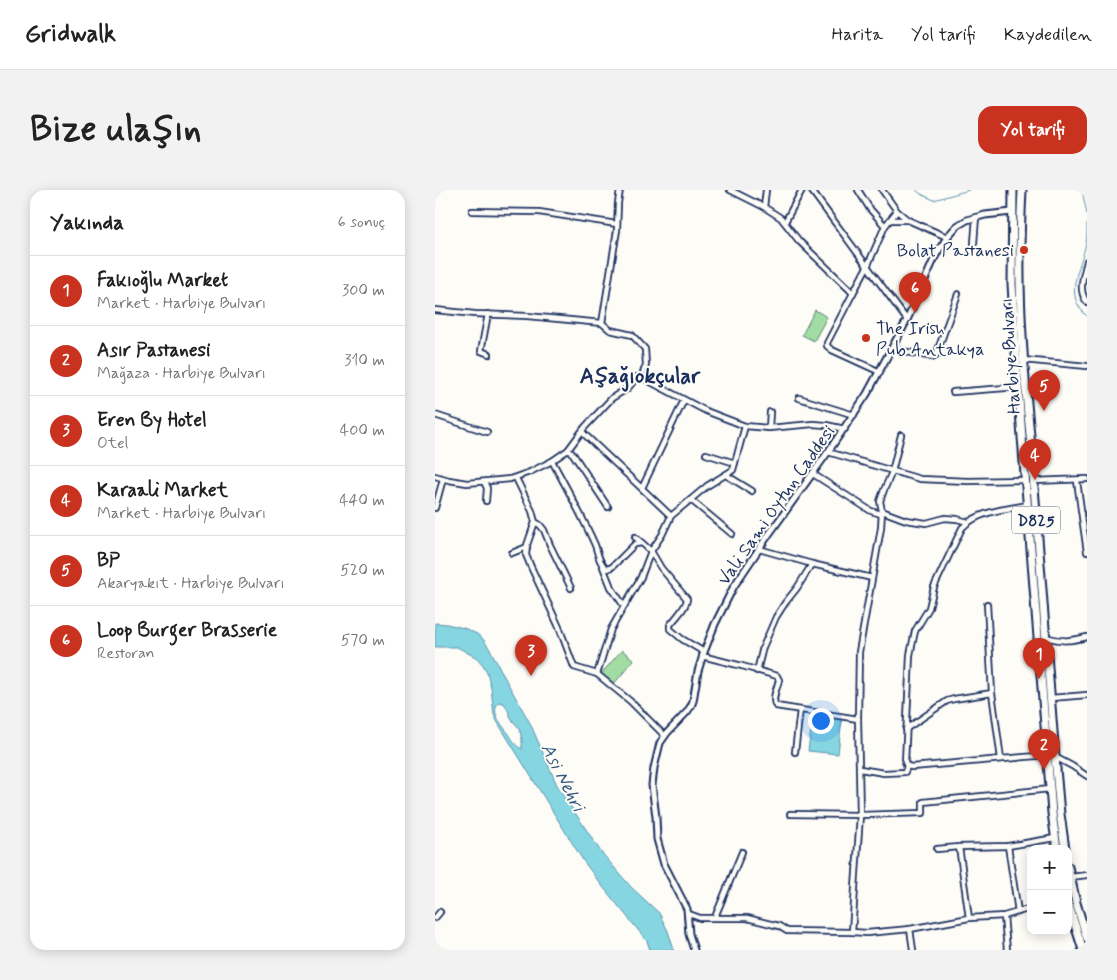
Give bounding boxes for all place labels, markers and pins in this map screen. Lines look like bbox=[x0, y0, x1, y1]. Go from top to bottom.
place label: Bolat Pastanesi bbox=[897, 239, 1014, 263]
marker: Bolat Pastanesi bbox=[1018, 244, 1030, 256]
pin: 6 bbox=[899, 272, 931, 313]
place label: The Irish Pub Antakya bbox=[876, 317, 984, 362]
marker: The Irish Pub Antakya bbox=[860, 332, 872, 344]
pin: 5 bbox=[1028, 370, 1060, 411]
pin: 4 bbox=[1019, 439, 1051, 480]
pin: 3 bbox=[515, 635, 547, 676]
pin: 1 bbox=[1023, 638, 1055, 679]
pin: 2 bbox=[1028, 729, 1060, 770]

